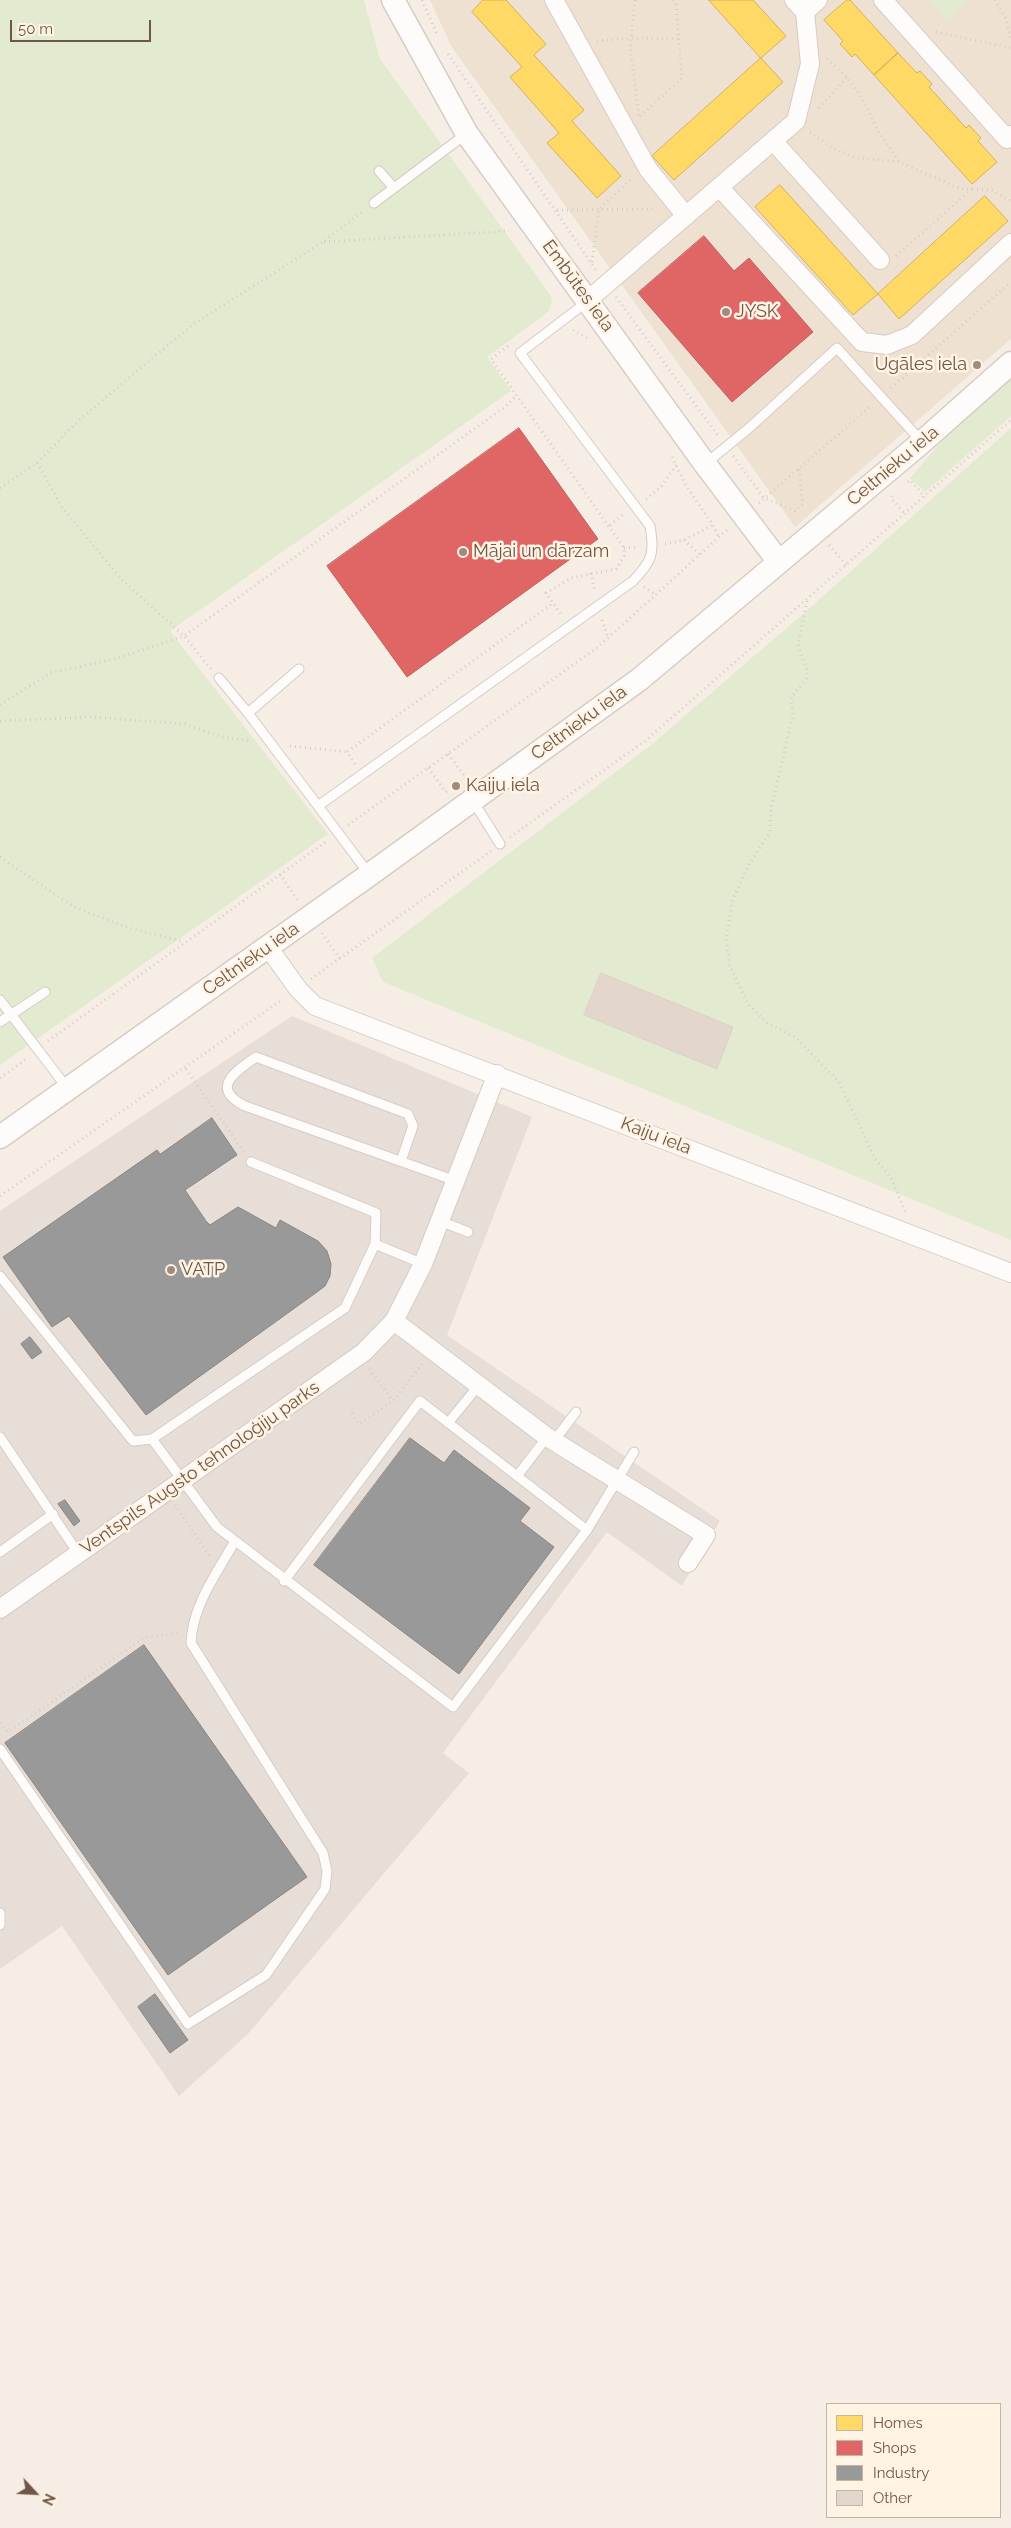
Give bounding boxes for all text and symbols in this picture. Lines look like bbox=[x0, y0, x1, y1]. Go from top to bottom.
scale bar bbox=[12, 10, 154, 42]
text: 50 m bbox=[18, 20, 53, 38]
street label: Embūtes iela bbox=[537, 236, 619, 336]
place label: JYSK bbox=[736, 301, 778, 323]
marker: JYSK bbox=[720, 306, 732, 318]
place label: Ugāles iela bbox=[875, 354, 967, 376]
marker: Ugāles iela bbox=[971, 359, 983, 371]
street label: Celtnieku iela bbox=[843, 421, 943, 511]
place label: Mājai un dārzam bbox=[473, 541, 609, 563]
marker: Mājai un dārzam bbox=[457, 546, 469, 558]
street label: Celtnieku iela bbox=[527, 681, 631, 765]
place label: Kaiju iela bbox=[466, 775, 540, 797]
marker: Kaiju iela bbox=[450, 780, 462, 792]
street label: Celtnieku iela bbox=[199, 918, 303, 1000]
street label: Kaiju iela bbox=[618, 1113, 694, 1159]
place label: VATP bbox=[181, 1259, 225, 1281]
marker: VATP bbox=[165, 1264, 177, 1276]
street label: Ventspils Augsto tehnoloģiju parks bbox=[76, 1377, 324, 1559]
legend bbox=[826, 2403, 1001, 2518]
text: Homes bbox=[873, 2414, 923, 2432]
text: Shops bbox=[873, 2439, 916, 2457]
text: Industry bbox=[873, 2464, 929, 2482]
north arrow bbox=[10, 2468, 60, 2518]
text: Other bbox=[873, 2489, 912, 2507]
text: N bbox=[39, 2491, 58, 2508]

